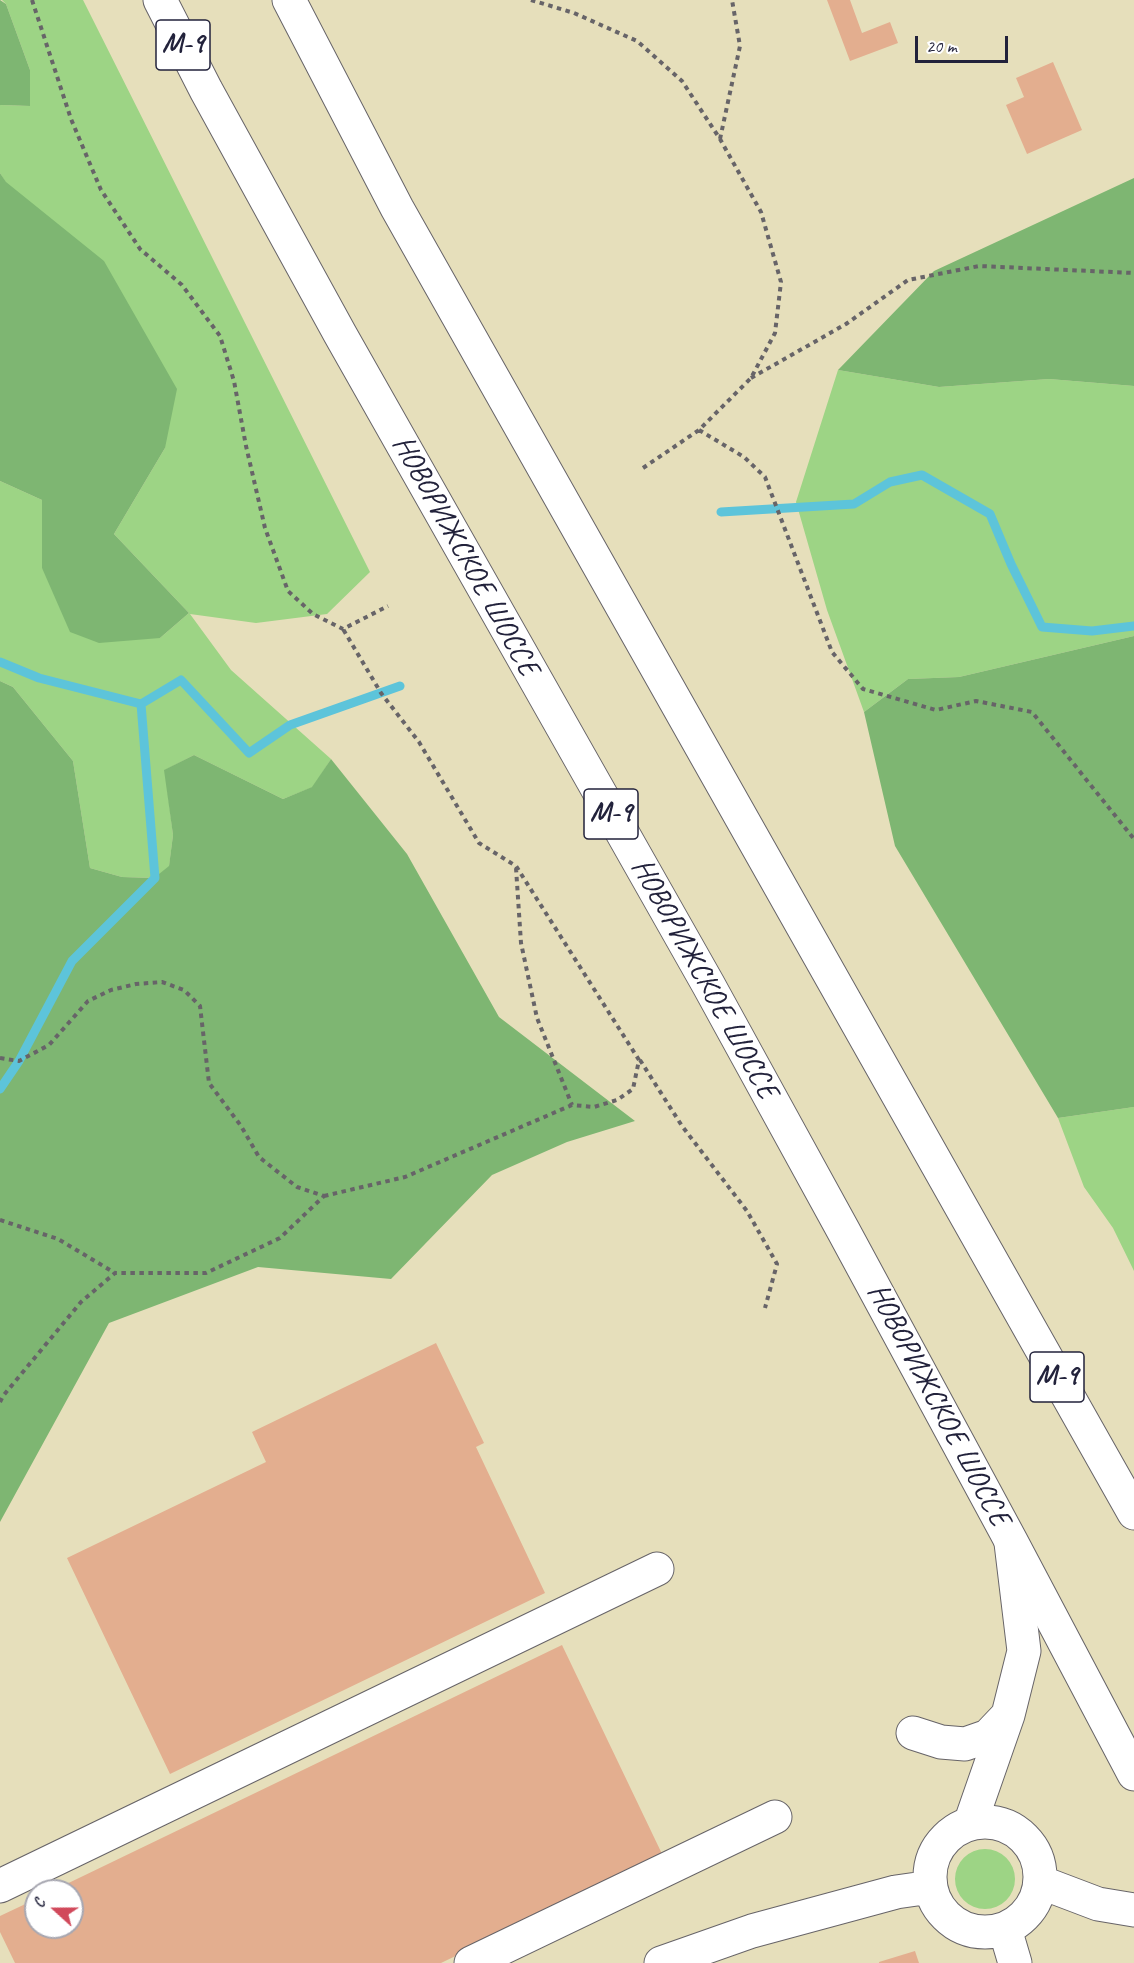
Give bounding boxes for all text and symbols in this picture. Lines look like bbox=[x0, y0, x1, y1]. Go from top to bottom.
road number: М-9 bbox=[156, 20, 210, 70]
scale bar bbox=[918, 24, 1011, 62]
text: 20 m bbox=[926, 35, 957, 57]
street label: НОВОРИЖСКОЕ ШОССЕ bbox=[384, 429, 546, 683]
road number: М-9 bbox=[584, 789, 638, 839]
street label: НОВОРИЖСКОЕ ШОССЕ bbox=[623, 852, 785, 1106]
street label: НОВОРИЖСКОЕ ШОССЕ bbox=[859, 1277, 1017, 1533]
road number: М-9 bbox=[1030, 1352, 1084, 1402]
north arrow bbox=[24, 1879, 84, 1939]
text: С bbox=[28, 1896, 50, 1911]

